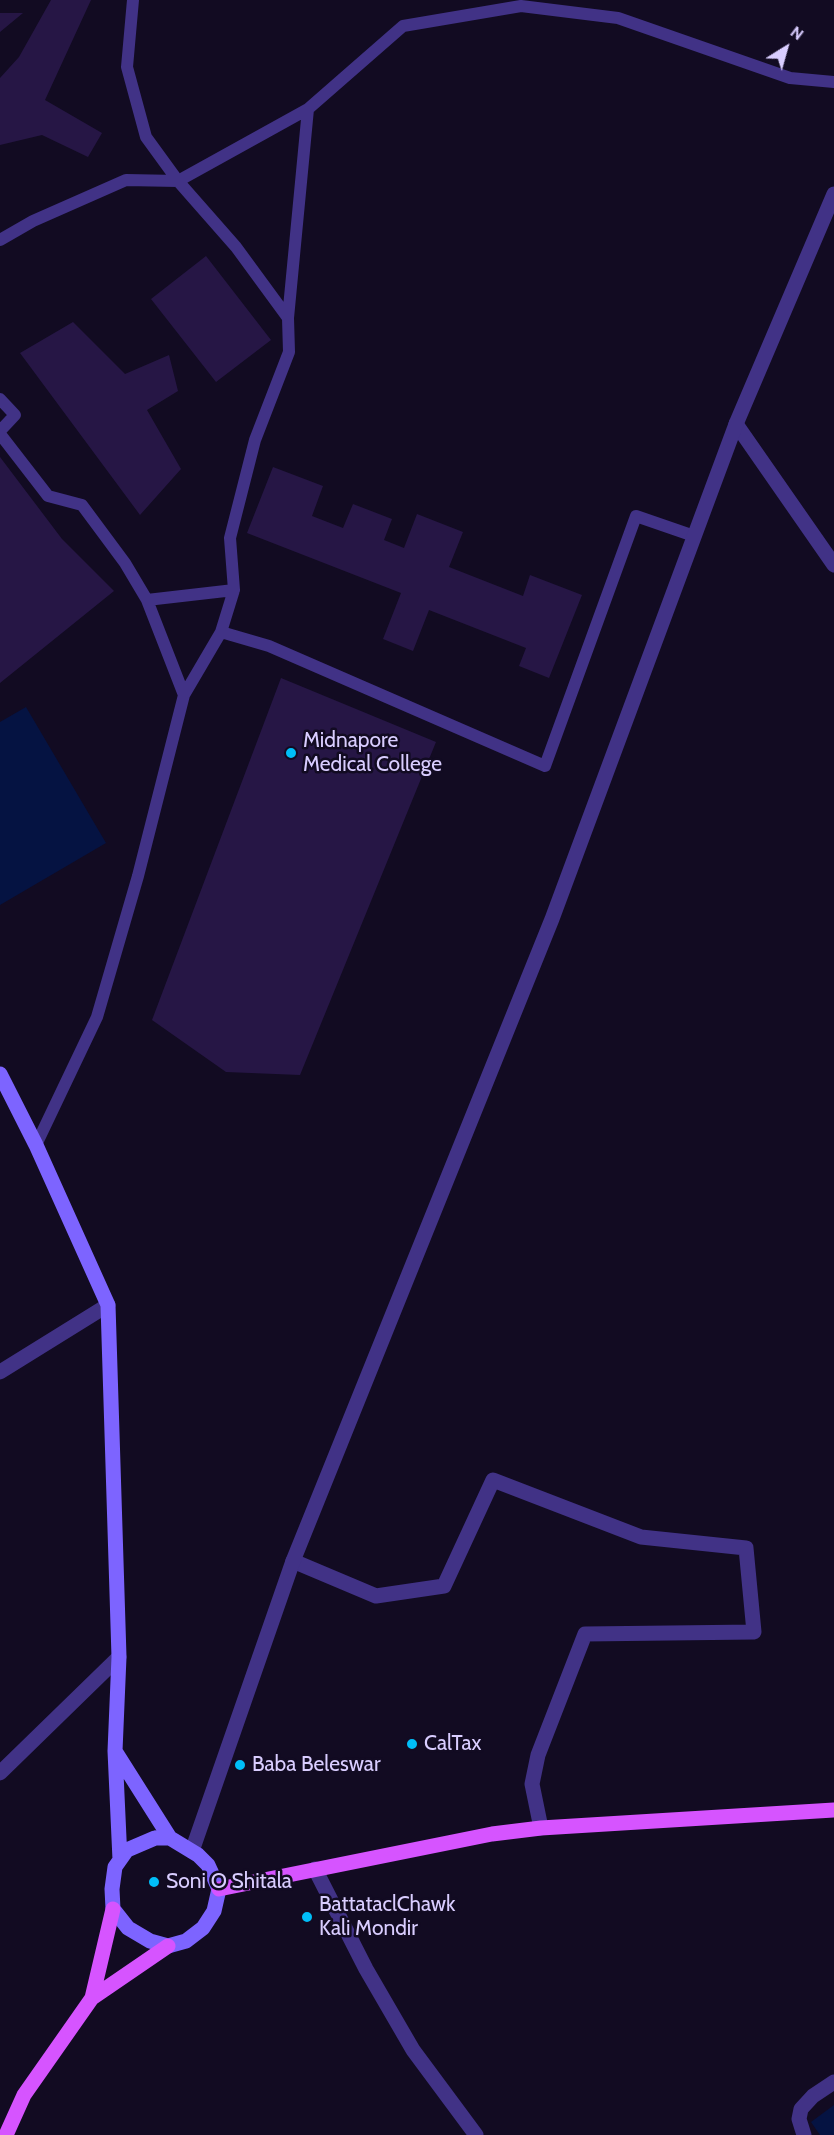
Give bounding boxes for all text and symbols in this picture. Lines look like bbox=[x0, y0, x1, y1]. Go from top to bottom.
north arrow bbox=[756, 18, 816, 78]
text: N bbox=[787, 22, 807, 44]
place label: Midnapore Medical College bbox=[303, 728, 442, 778]
marker: Midnapore Medical College bbox=[284, 746, 298, 760]
place label: CalTax bbox=[424, 1731, 481, 1757]
marker: CalTax bbox=[405, 1737, 419, 1751]
place label: Baba Beleswar bbox=[252, 1752, 381, 1778]
marker: Baba Beleswar bbox=[233, 1758, 247, 1772]
place label: Soni O Shitala bbox=[166, 1869, 292, 1895]
marker: Soni O Shitala bbox=[147, 1875, 161, 1889]
place label: BattataclChawk Kali Mondir bbox=[319, 1892, 455, 1942]
marker: BattataclChawk Kali Mondir bbox=[300, 1910, 314, 1924]

